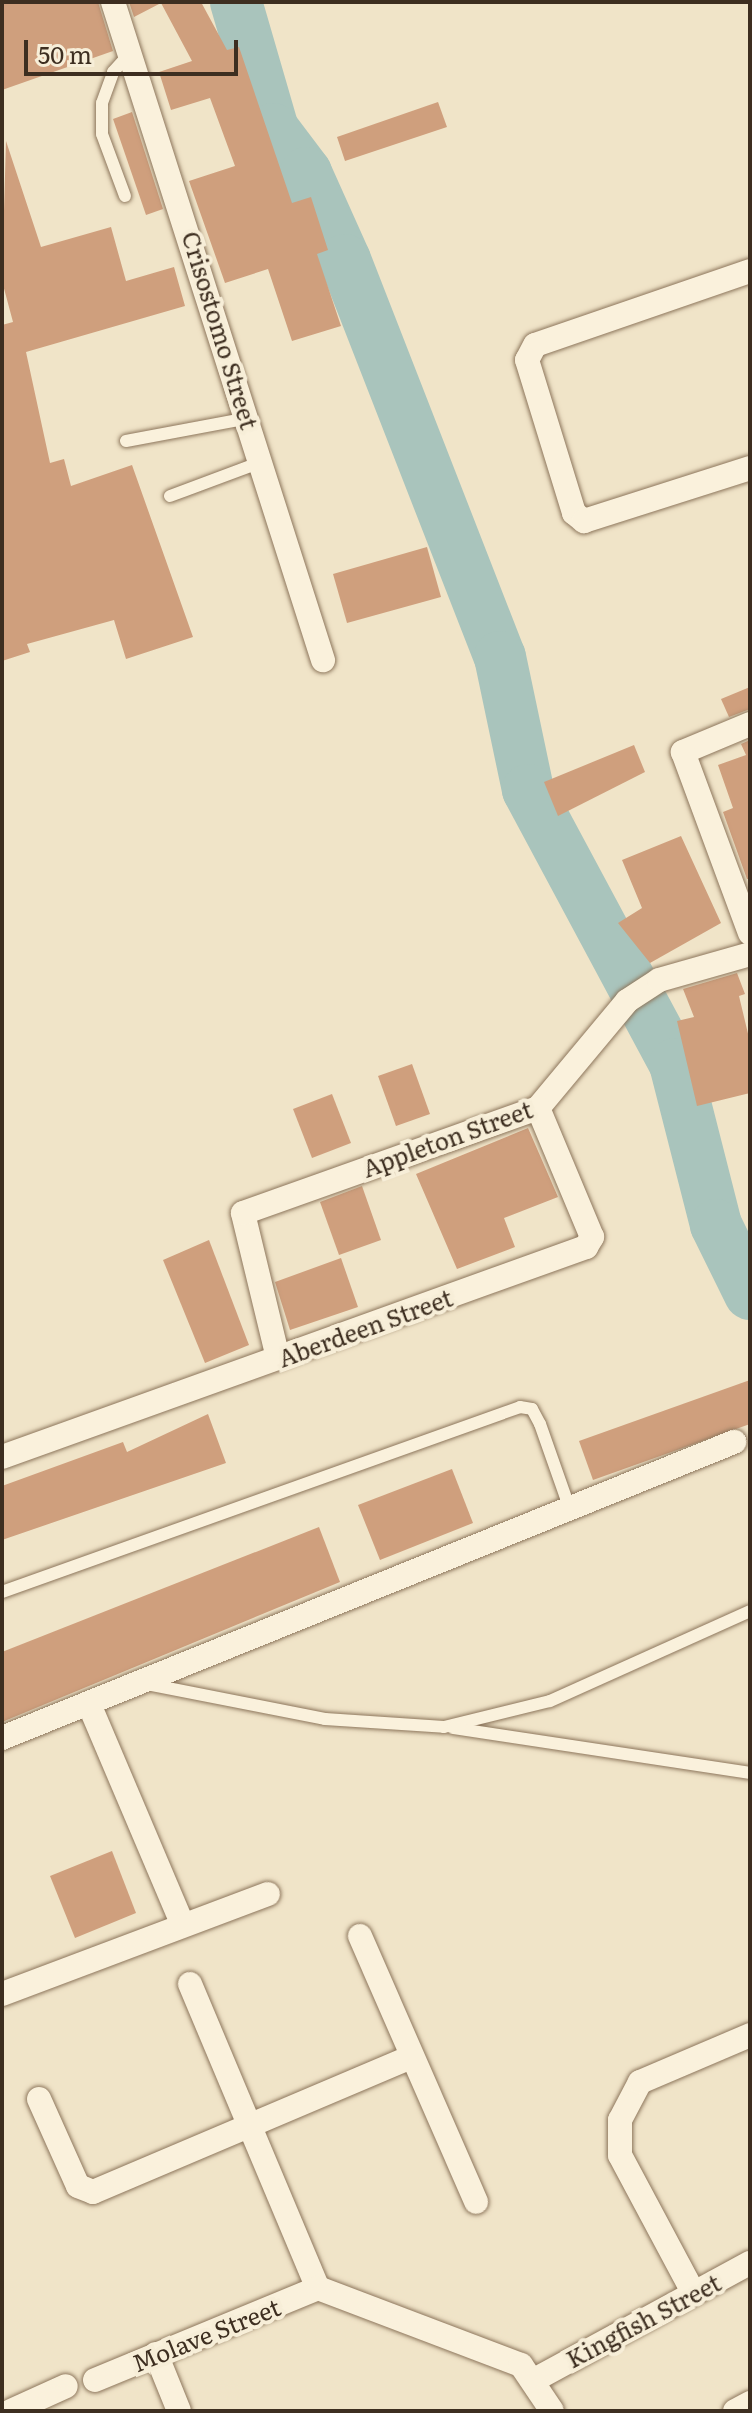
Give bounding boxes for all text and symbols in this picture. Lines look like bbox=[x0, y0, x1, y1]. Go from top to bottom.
scale bar bbox=[28, 24, 242, 74]
text: 50 m bbox=[38, 36, 92, 71]
street label: Crisostomo Street bbox=[177, 228, 265, 432]
street label: Appleton Street bbox=[358, 1094, 536, 1182]
street label: Aberdeen Street bbox=[274, 1282, 456, 1372]
street label: Kingfish Street bbox=[561, 2267, 725, 2373]
street label: Molave Street bbox=[128, 2291, 284, 2377]

